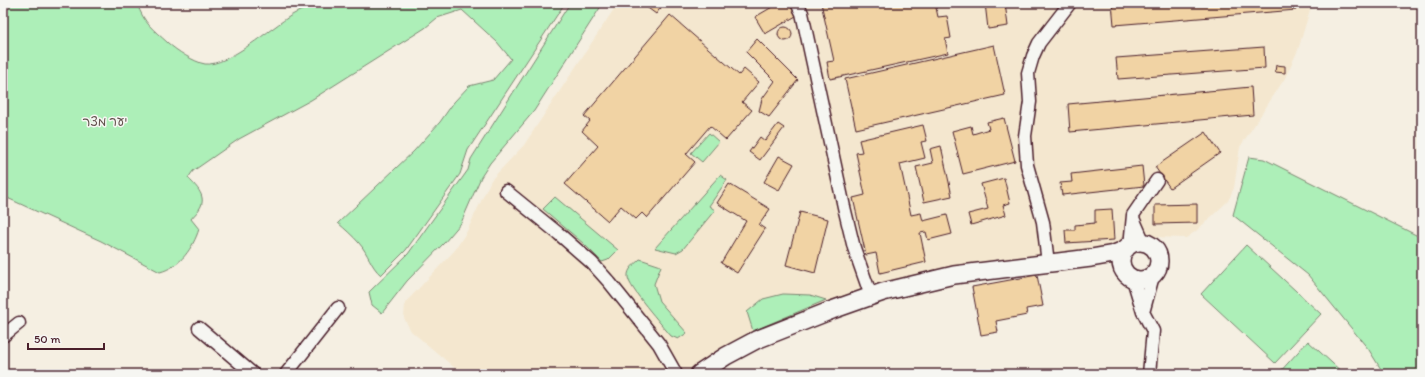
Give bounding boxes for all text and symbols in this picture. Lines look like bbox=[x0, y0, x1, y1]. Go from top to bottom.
park label: יער מצר bbox=[83, 114, 127, 129]
scale bar bbox=[28, 325, 104, 351]
text: 50 m bbox=[34, 332, 60, 346]

